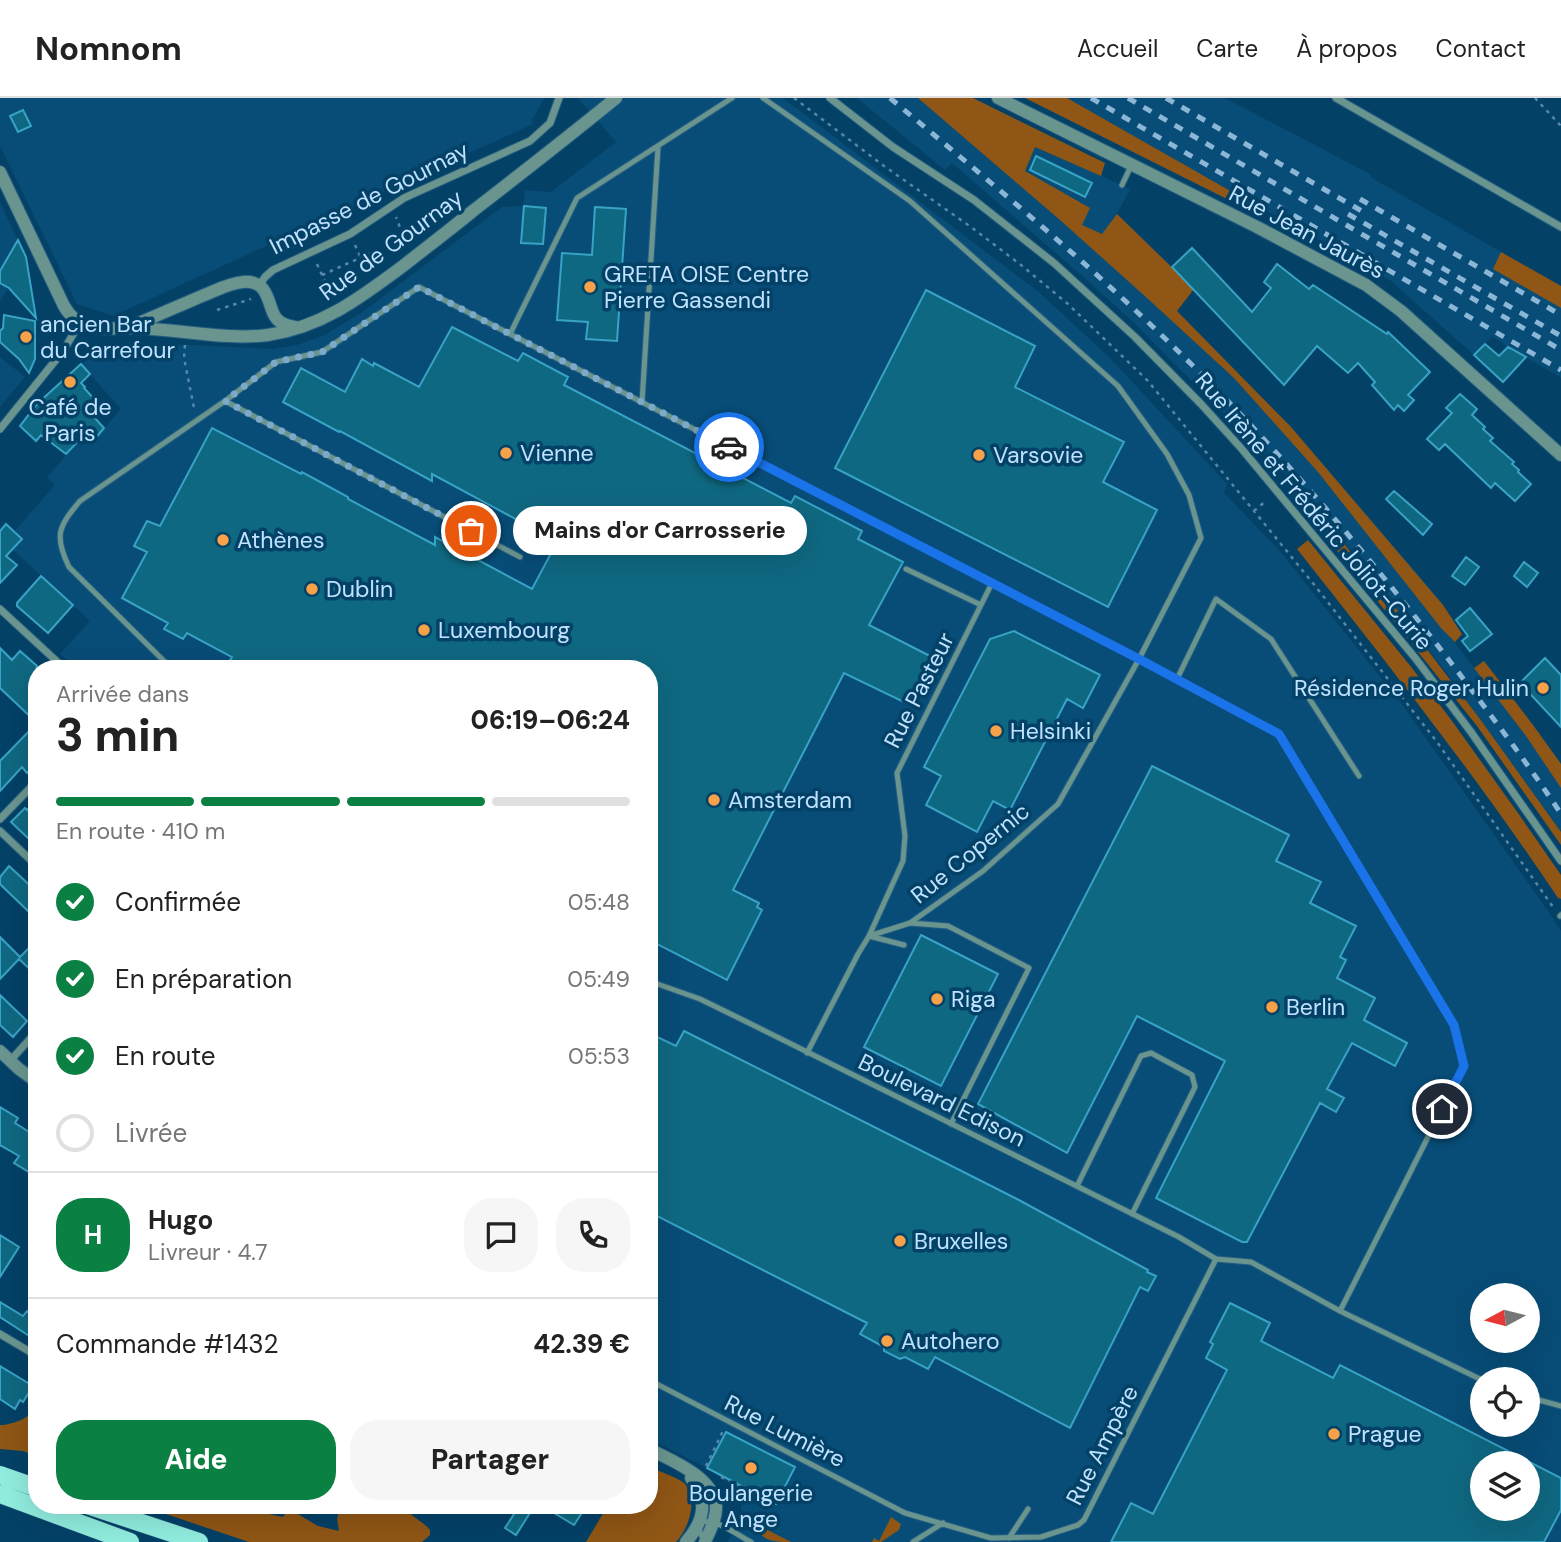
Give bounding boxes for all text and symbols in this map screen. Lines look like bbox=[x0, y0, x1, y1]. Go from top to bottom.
text: Nomnom bbox=[35, 27, 182, 70]
text: Accueil bbox=[1077, 33, 1158, 64]
text: Carte bbox=[1196, 33, 1258, 64]
text: À propos bbox=[1296, 33, 1398, 64]
text: Contact bbox=[1436, 33, 1526, 64]
street label: Impasse de Gournay bbox=[264, 135, 474, 261]
street label: Rue Jean Jaurès bbox=[1224, 178, 1390, 286]
street label: Rue de Gournay bbox=[313, 183, 469, 307]
place label: GRETA OISE Centre Pierre Gassendi bbox=[604, 259, 809, 315]
marker: GRETA OISE Centre Pierre Gassendi bbox=[582, 279, 598, 295]
place label: ancien Bar du Carrefour bbox=[40, 309, 175, 365]
marker: ancien Bar du Carrefour bbox=[18, 329, 34, 345]
street label: Rue Irène et Frédéric Joliot-Curie bbox=[1189, 366, 1439, 656]
marker: Café de Paris bbox=[62, 374, 78, 390]
place label: Café de Paris bbox=[28, 392, 112, 448]
courier bbox=[694, 412, 764, 482]
icon: car bbox=[710, 428, 748, 466]
place label: Vienne bbox=[520, 438, 593, 468]
place label: Varsovie bbox=[993, 440, 1083, 470]
marker: Vienne bbox=[498, 445, 514, 461]
marker: Varsovie bbox=[971, 447, 987, 463]
pin bbox=[441, 501, 501, 561]
callout: Mains d'or Carrosserie bbox=[513, 506, 807, 556]
icon: bag bbox=[452, 512, 490, 550]
text: Mains d'or Carrosserie bbox=[534, 515, 786, 545]
place label: Athènes bbox=[237, 525, 324, 555]
marker: Athènes bbox=[215, 532, 231, 548]
place label: Dublin bbox=[326, 574, 393, 604]
marker: Dublin bbox=[304, 581, 320, 597]
place label: Luxembourg bbox=[438, 615, 570, 645]
marker: Luxembourg bbox=[416, 622, 432, 638]
street label: Rue Pasteur bbox=[877, 627, 961, 753]
place label: Résidence Roger Hulin bbox=[1294, 673, 1529, 703]
text: Arrivée dans bbox=[56, 679, 189, 709]
marker: Résidence Roger Hulin bbox=[1535, 680, 1551, 696]
text: 06:19–06:24 bbox=[471, 703, 630, 737]
text: 3 min bbox=[56, 705, 179, 765]
place label: Helsinki bbox=[1010, 716, 1091, 746]
marker: Helsinki bbox=[988, 723, 1004, 739]
place label: Amsterdam bbox=[728, 785, 852, 815]
marker: Amsterdam bbox=[706, 792, 722, 808]
street label: Rue Copernic bbox=[905, 796, 1035, 910]
text: En route · 410 m bbox=[56, 816, 225, 846]
icon: check bbox=[56, 883, 94, 921]
text: Confirmée bbox=[115, 885, 241, 919]
text: 05:48 bbox=[568, 887, 630, 917]
icon: check bbox=[56, 960, 94, 998]
text: En préparation bbox=[115, 962, 292, 996]
text: 05:49 bbox=[567, 964, 630, 994]
place label: Riga bbox=[951, 984, 996, 1014]
marker: Riga bbox=[929, 991, 945, 1007]
place label: Berlin bbox=[1286, 992, 1345, 1022]
marker: Berlin bbox=[1264, 999, 1280, 1015]
icon: check bbox=[56, 1037, 94, 1075]
text: En route bbox=[115, 1039, 216, 1073]
text: 05:53 bbox=[568, 1041, 630, 1071]
street label: Boulevard Edison bbox=[853, 1047, 1031, 1153]
pin bbox=[1412, 1079, 1472, 1139]
icon: home bbox=[1423, 1090, 1461, 1128]
text: Livrée bbox=[115, 1116, 187, 1150]
button: chat bbox=[464, 1198, 538, 1272]
button: phone bbox=[556, 1198, 630, 1272]
text: Hugo bbox=[148, 1203, 213, 1237]
text: H bbox=[84, 1218, 102, 1252]
place label: Bruxelles bbox=[914, 1226, 1008, 1256]
marker: Bruxelles bbox=[892, 1233, 908, 1249]
text: Livreur · 4.7 bbox=[148, 1237, 268, 1267]
north arrow bbox=[1470, 1283, 1540, 1353]
map controls bbox=[1470, 1283, 1540, 1521]
place label: Autohero bbox=[901, 1326, 1000, 1356]
text: Commande #1432 bbox=[56, 1327, 279, 1361]
text: 42.39 € bbox=[533, 1327, 630, 1361]
marker: Autohero bbox=[879, 1333, 895, 1349]
button: locate bbox=[1470, 1367, 1540, 1437]
street label: Rue Ampère bbox=[1059, 1380, 1145, 1510]
street label: Rue Lumière bbox=[720, 1388, 850, 1474]
place label: Prague bbox=[1348, 1419, 1421, 1449]
button: Aide bbox=[56, 1420, 336, 1500]
button: Partager bbox=[350, 1420, 630, 1500]
marker: Prague bbox=[1326, 1426, 1342, 1442]
button: layers bbox=[1470, 1451, 1540, 1521]
marker: Boulangerie Ange bbox=[743, 1460, 759, 1476]
place label: Boulangerie Ange bbox=[689, 1478, 813, 1534]

